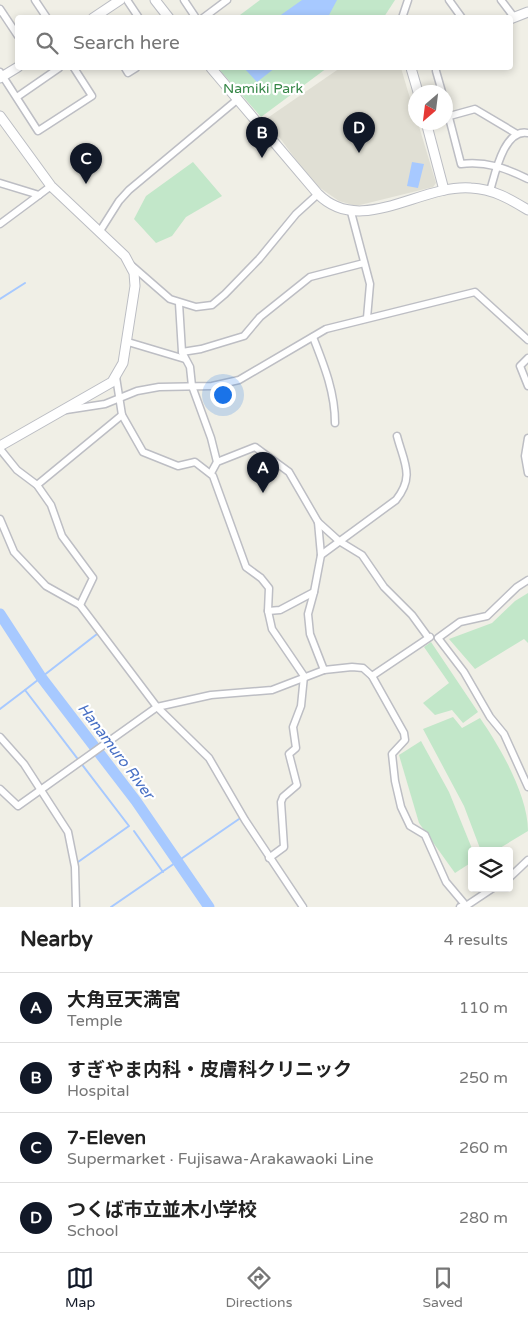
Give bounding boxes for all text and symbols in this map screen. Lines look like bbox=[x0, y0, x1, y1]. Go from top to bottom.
search box bbox=[15, 15, 513, 70]
icon: search bbox=[33, 29, 61, 57]
text: Search here bbox=[73, 32, 180, 54]
park label: Namiki Park bbox=[223, 80, 303, 97]
north arrow bbox=[408, 85, 453, 130]
pin: D bbox=[343, 112, 375, 153]
pin: B bbox=[246, 117, 278, 158]
pin: C bbox=[70, 143, 102, 184]
your location bbox=[210, 382, 236, 408]
pin: A bbox=[247, 452, 279, 493]
water label: Hanamuro River bbox=[74, 700, 159, 804]
map controls bbox=[468, 847, 513, 892]
button: layers bbox=[468, 847, 513, 892]
text: Nearby bbox=[20, 927, 93, 952]
text: 4 results bbox=[444, 930, 508, 950]
text: 大角豆天満宮 bbox=[67, 989, 181, 1011]
text: A bbox=[30, 998, 42, 1018]
text: 110 m bbox=[459, 998, 508, 1018]
text: Temple bbox=[67, 1011, 123, 1031]
text: すぎやま内科・皮膚科クリニック bbox=[67, 1059, 352, 1081]
text: B bbox=[30, 1068, 42, 1088]
text: 250 m bbox=[459, 1068, 508, 1088]
text: Hospital bbox=[67, 1081, 129, 1101]
text: 7-Eleven bbox=[67, 1127, 146, 1149]
text: C bbox=[30, 1138, 42, 1158]
text: 260 m bbox=[459, 1138, 508, 1158]
text: Supermarket · Fujisawa-Arakawaoki Line bbox=[67, 1149, 374, 1169]
text: つくば市立並木小学校 bbox=[67, 1199, 257, 1221]
text: D bbox=[30, 1208, 42, 1228]
text: 280 m bbox=[459, 1208, 508, 1228]
text: School bbox=[67, 1221, 119, 1241]
tab: Map bbox=[65, 1264, 95, 1311]
tab: Directions bbox=[225, 1264, 292, 1311]
tab: Saved bbox=[422, 1264, 463, 1311]

